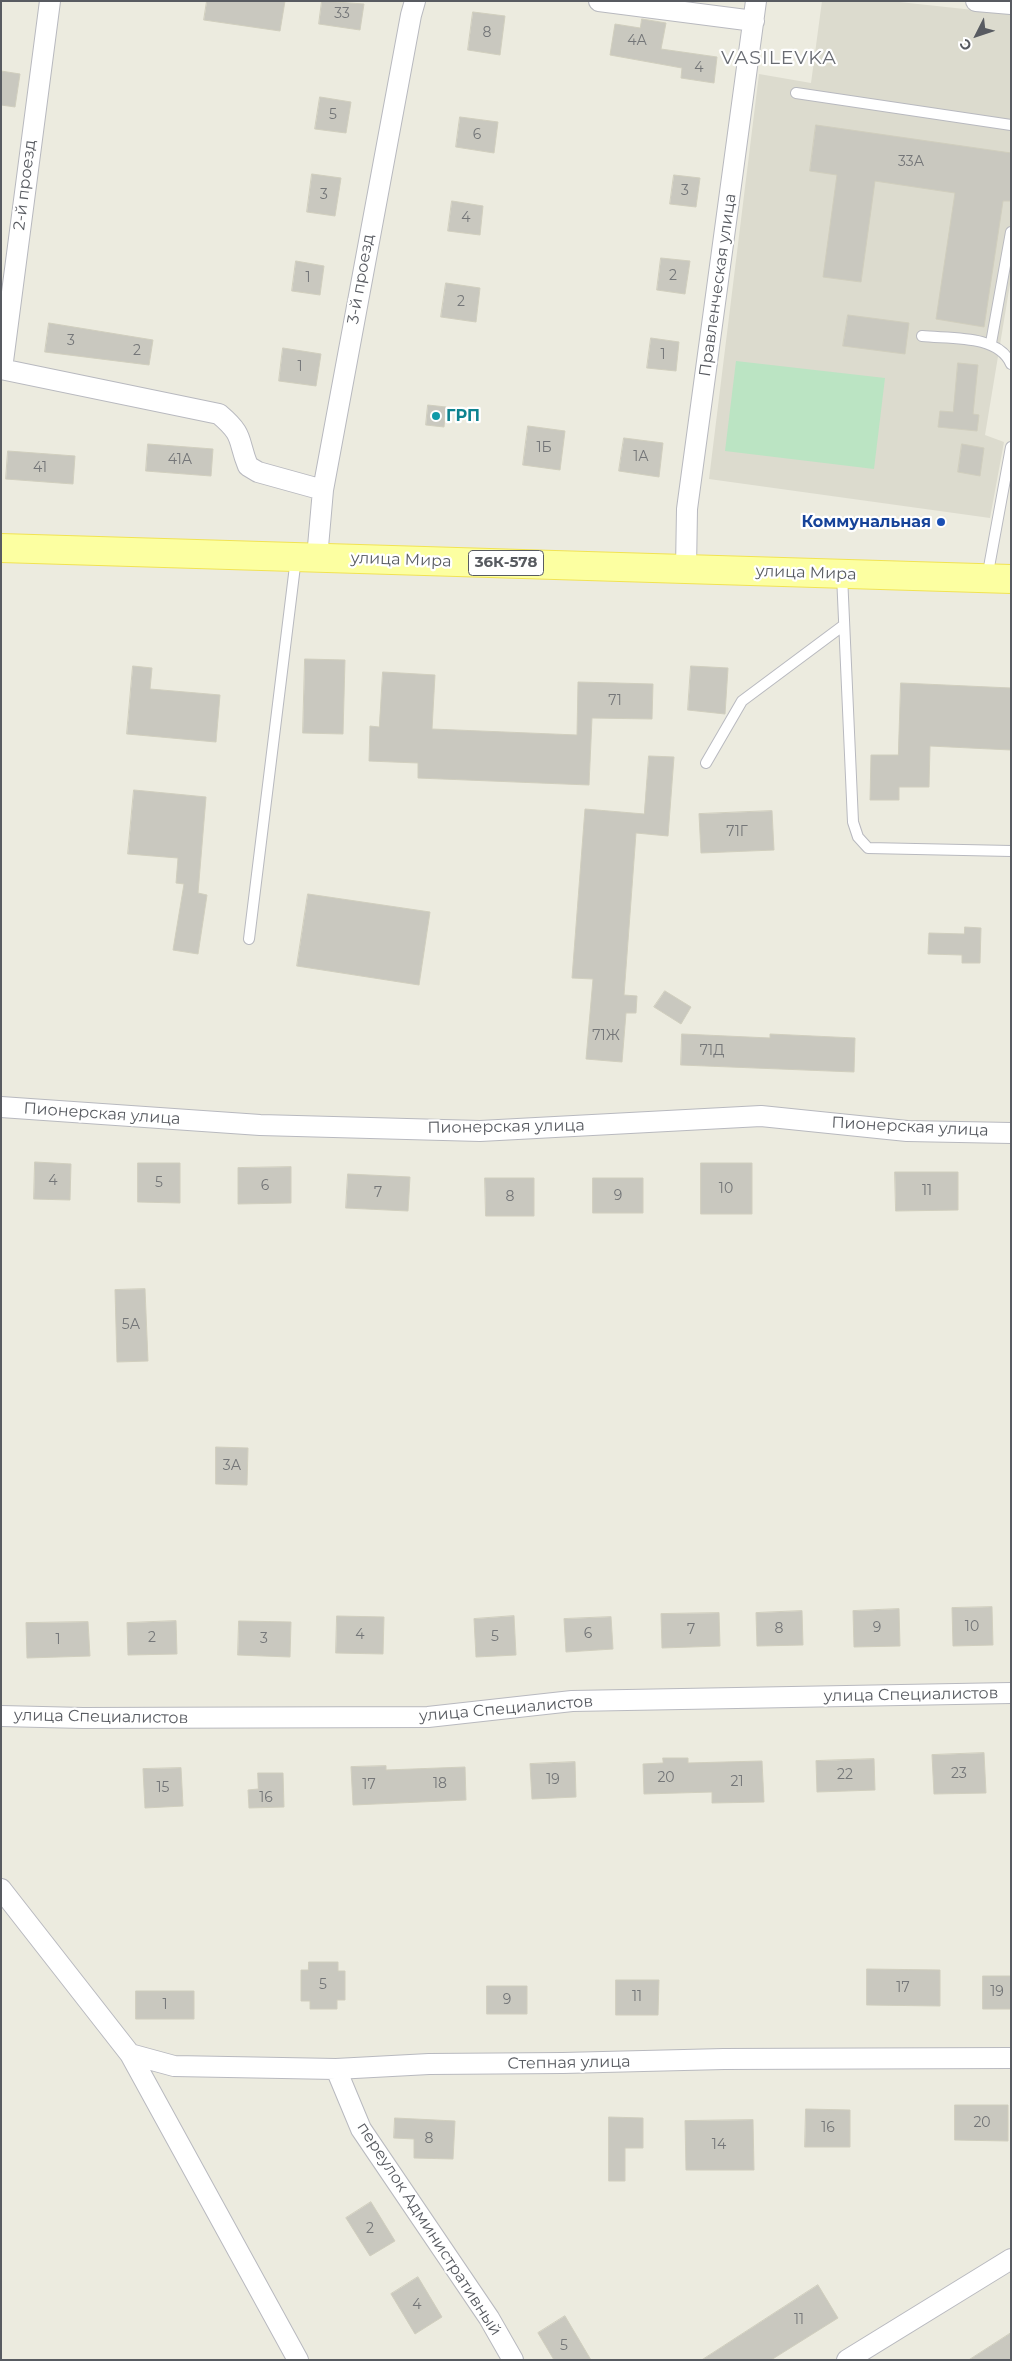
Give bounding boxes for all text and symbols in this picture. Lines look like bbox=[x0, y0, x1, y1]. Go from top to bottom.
house number: 33 bbox=[334, 6, 350, 22]
north arrow bbox=[952, 10, 1002, 60]
house number: 8 bbox=[483, 25, 491, 41]
house number: 4А bbox=[627, 33, 647, 49]
text: С bbox=[956, 35, 976, 55]
district label: VASILEVKA bbox=[720, 47, 838, 69]
house number: 4 bbox=[694, 60, 704, 76]
house number: 5 bbox=[329, 107, 337, 123]
house number: 6 bbox=[473, 127, 481, 143]
street label: 2-й проезд bbox=[10, 139, 40, 231]
house number: 33А bbox=[898, 154, 924, 170]
house number: 3 bbox=[681, 183, 689, 199]
house number: 3 bbox=[320, 187, 328, 203]
street label: Правленческая улица bbox=[696, 192, 740, 378]
house number: 4 bbox=[461, 210, 471, 226]
street label: 3-й проезд bbox=[344, 232, 378, 326]
house number: 2 bbox=[669, 268, 677, 284]
house number: 1 bbox=[305, 270, 311, 286]
house number: 2 bbox=[457, 294, 465, 310]
house number: 3 bbox=[67, 333, 75, 349]
house number: 2 bbox=[133, 343, 141, 359]
house number: 1 bbox=[660, 347, 666, 363]
house number: 1 bbox=[297, 359, 303, 375]
place label: ГРП bbox=[446, 406, 480, 426]
marker: ГРП bbox=[430, 410, 442, 422]
house number: 1Б bbox=[536, 440, 552, 456]
house number: 1А bbox=[633, 449, 649, 465]
house number: 41А bbox=[168, 452, 192, 468]
house number: 41 bbox=[33, 460, 47, 476]
place label: Коммунальная bbox=[801, 512, 931, 532]
marker: Коммунальная bbox=[935, 516, 947, 528]
street label: улица Мира bbox=[350, 549, 452, 571]
road number: 36К-578 bbox=[468, 550, 544, 576]
street label: улица Мира bbox=[755, 562, 857, 584]
house number: 71 bbox=[608, 693, 622, 709]
house number: 71Г bbox=[726, 824, 748, 840]
house number: 71Ж bbox=[592, 1028, 620, 1044]
house number: 71Д bbox=[700, 1043, 724, 1059]
street label: Пионерская улица bbox=[23, 1099, 181, 1129]
street label: Пионерская улица bbox=[831, 1113, 989, 1141]
street label: Пионерская улица bbox=[427, 1116, 585, 1138]
house number: 4 bbox=[48, 1173, 58, 1189]
house number: 5 bbox=[155, 1175, 163, 1191]
house number: 6 bbox=[261, 1178, 269, 1194]
house number: 10 bbox=[719, 1181, 733, 1197]
house number: 11 bbox=[922, 1183, 932, 1199]
house number: 7 bbox=[374, 1185, 382, 1201]
house number: 9 bbox=[614, 1188, 622, 1204]
house number: 8 bbox=[506, 1189, 514, 1205]
house number: 5А bbox=[122, 1317, 140, 1333]
house number: 3А bbox=[223, 1458, 241, 1474]
house number: 10 bbox=[965, 1619, 979, 1635]
house number: 9 bbox=[873, 1620, 881, 1636]
house number: 8 bbox=[775, 1621, 783, 1637]
house number: 7 bbox=[687, 1622, 695, 1638]
house number: 6 bbox=[584, 1626, 592, 1642]
house number: 4 bbox=[355, 1627, 365, 1643]
house number: 5 bbox=[491, 1629, 499, 1645]
house number: 2 bbox=[148, 1630, 156, 1646]
house number: 3 bbox=[260, 1631, 268, 1647]
house number: 1 bbox=[55, 1632, 61, 1648]
street label: улица Специалистов bbox=[824, 1684, 998, 1706]
street label: улица Специалистов bbox=[418, 1692, 594, 1726]
street label: улица Специалистов bbox=[14, 1706, 188, 1728]
house number: 23 bbox=[951, 1766, 967, 1782]
house number: 22 bbox=[837, 1767, 853, 1783]
house number: 20 bbox=[657, 1770, 675, 1786]
house number: 19 bbox=[546, 1772, 560, 1788]
house number: 21 bbox=[730, 1774, 744, 1790]
house number: 18 bbox=[433, 1776, 447, 1792]
house number: 17 bbox=[362, 1777, 376, 1793]
house number: 15 bbox=[157, 1780, 169, 1796]
house number: 16 bbox=[259, 1790, 273, 1806]
house number: 5 bbox=[319, 1977, 327, 1993]
house number: 17 bbox=[896, 1980, 910, 1996]
house number: 19 bbox=[990, 1984, 1004, 2000]
house number: 11 bbox=[632, 1989, 642, 2005]
house number: 9 bbox=[503, 1992, 511, 2008]
house number: 1 bbox=[162, 1997, 168, 2013]
street label: Степная улица bbox=[507, 2052, 631, 2074]
house number: 20 bbox=[973, 2115, 991, 2131]
street label: переулок Административный bbox=[353, 2119, 505, 2339]
house number: 16 bbox=[821, 2120, 835, 2136]
house number: 8 bbox=[425, 2131, 433, 2147]
house number: 14 bbox=[712, 2137, 726, 2153]
house number: 2 bbox=[366, 2221, 374, 2237]
house number: 4 bbox=[412, 2297, 422, 2313]
house number: 11 bbox=[794, 2312, 804, 2328]
house number: 5 bbox=[560, 2338, 568, 2354]

